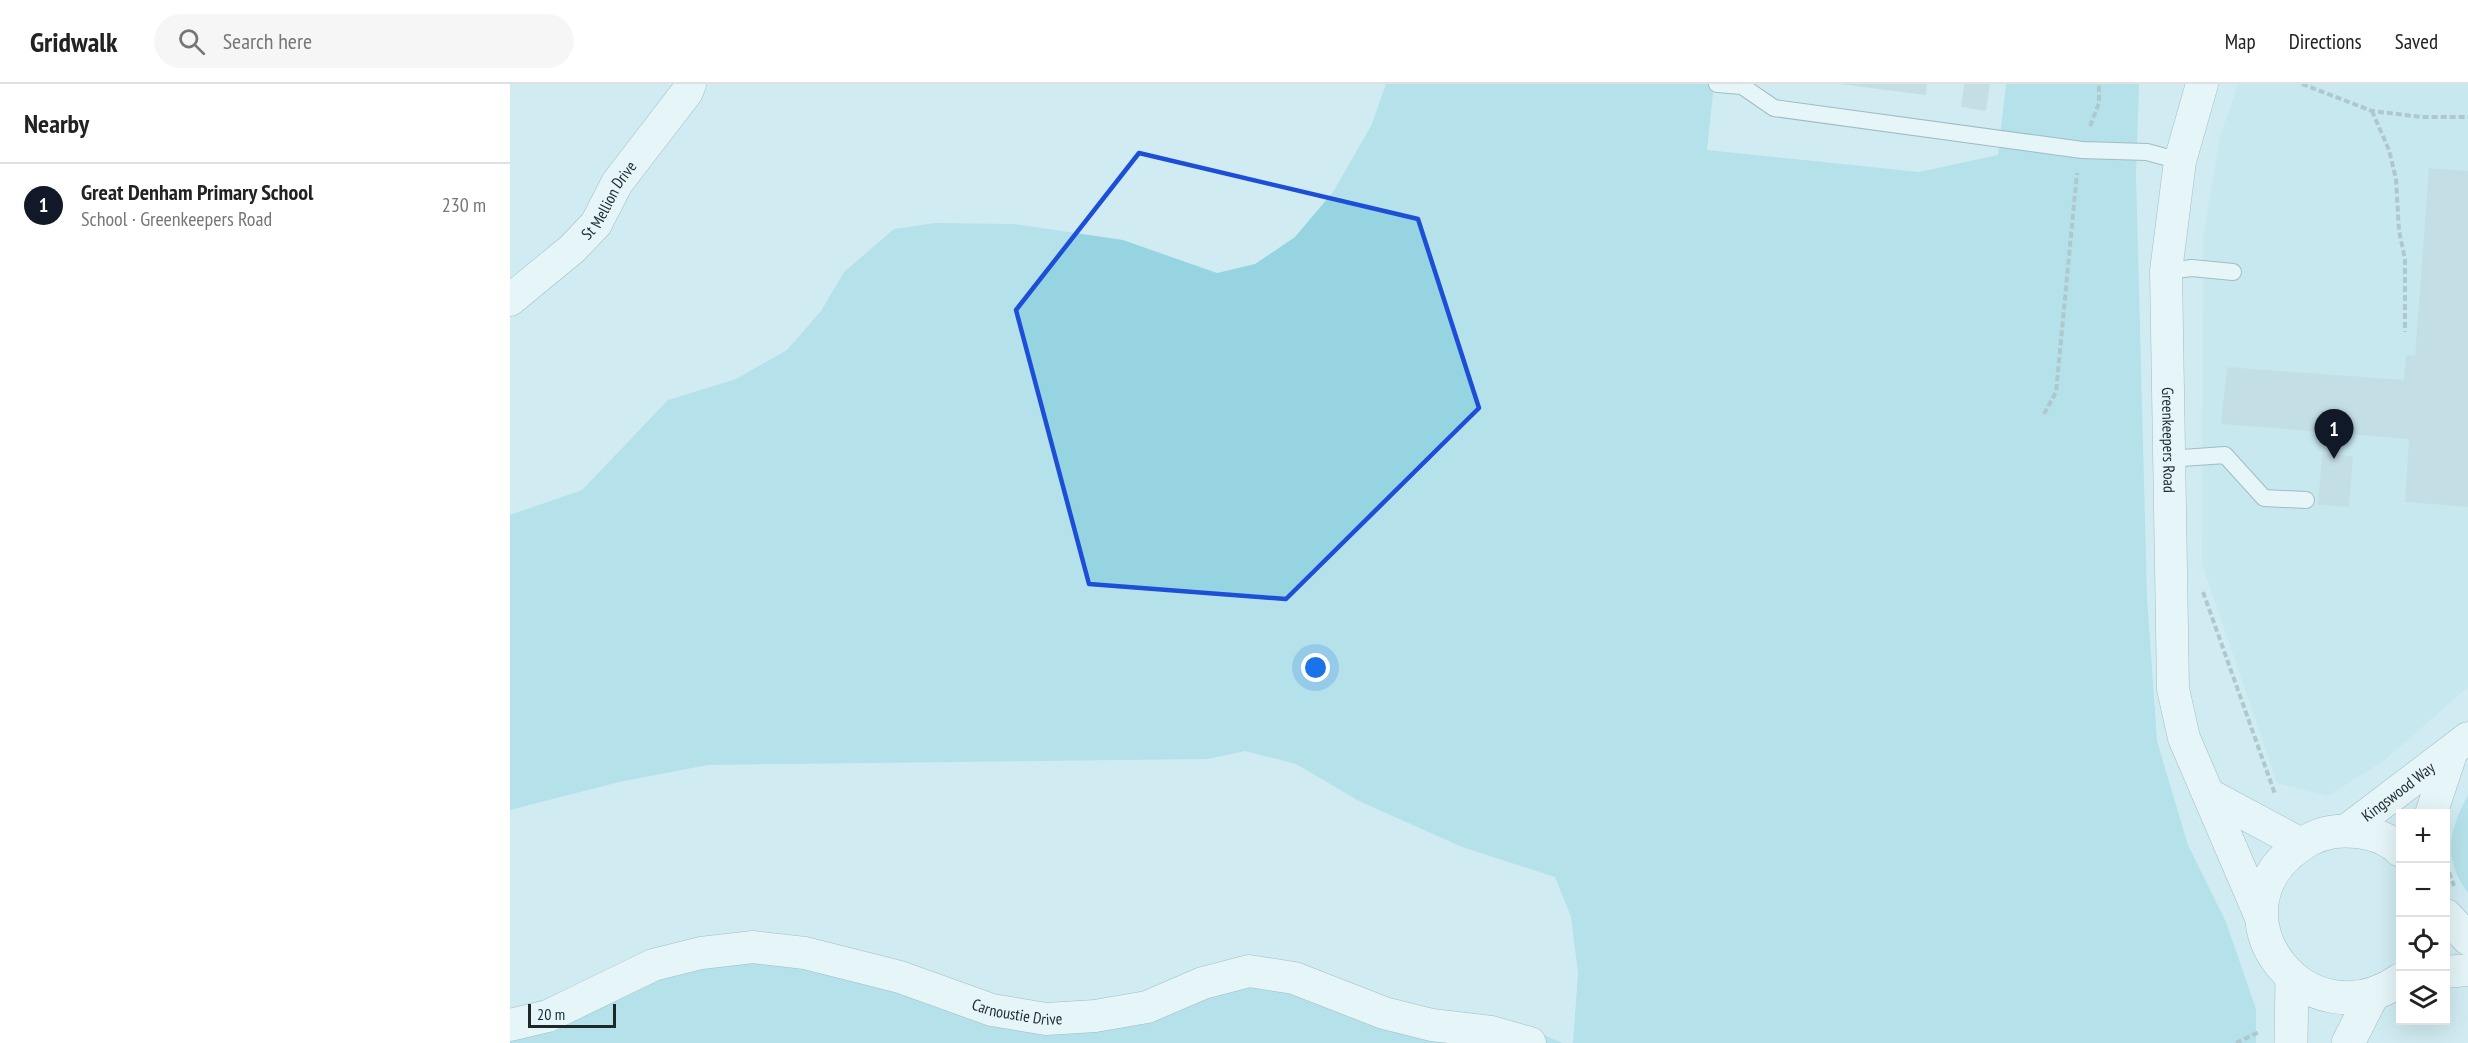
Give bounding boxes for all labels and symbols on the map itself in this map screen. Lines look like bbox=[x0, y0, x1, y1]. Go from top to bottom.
street label: St Mellion Drive bbox=[577, 157, 640, 243]
street label: Greenkeepers Road bbox=[2158, 387, 2180, 493]
pin: 1 bbox=[2314, 410, 2354, 459]
your location bbox=[1301, 653, 1330, 682]
street label: Kingswood Way bbox=[2357, 757, 2438, 825]
street label: Carnoustie Drive bbox=[970, 994, 1063, 1029]
scale bar bbox=[528, 1001, 616, 1028]

